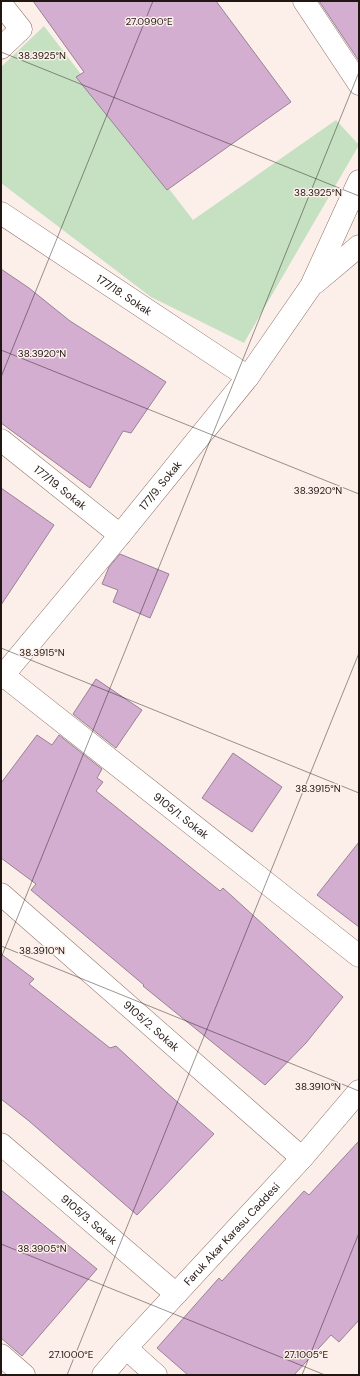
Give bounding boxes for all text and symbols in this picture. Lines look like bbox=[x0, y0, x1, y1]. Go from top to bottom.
text: 27.0990°E bbox=[125, 15, 173, 28]
text: 38.3925°N bbox=[18, 49, 66, 62]
text: 38.3925°N bbox=[294, 186, 342, 199]
street label: 177/18. Sokak bbox=[94, 271, 155, 319]
text: 38.3920°N bbox=[18, 347, 66, 360]
street label: 177/9. Sokak bbox=[136, 457, 185, 513]
street label: 177/19. Sokak bbox=[31, 462, 90, 513]
text: 38.3920°N bbox=[294, 484, 342, 497]
text: 38.3915°N bbox=[19, 646, 65, 659]
text: 38.3915°N bbox=[295, 782, 341, 795]
street label: 9105/1. Sokak bbox=[151, 789, 212, 842]
text: 38.3910°N bbox=[19, 944, 65, 957]
street label: 9105/2. Sokak bbox=[120, 998, 183, 1054]
text: 38.3910°N bbox=[295, 1080, 341, 1093]
street label: Faruk Akar Karasu Caddesi bbox=[181, 1180, 283, 1288]
street label: 9105/3. Sokak bbox=[58, 1192, 120, 1248]
text: 38.3905°N bbox=[17, 1242, 67, 1255]
text: 27.1000°E bbox=[49, 1348, 94, 1361]
text: 27.1005°E bbox=[284, 1348, 328, 1361]

